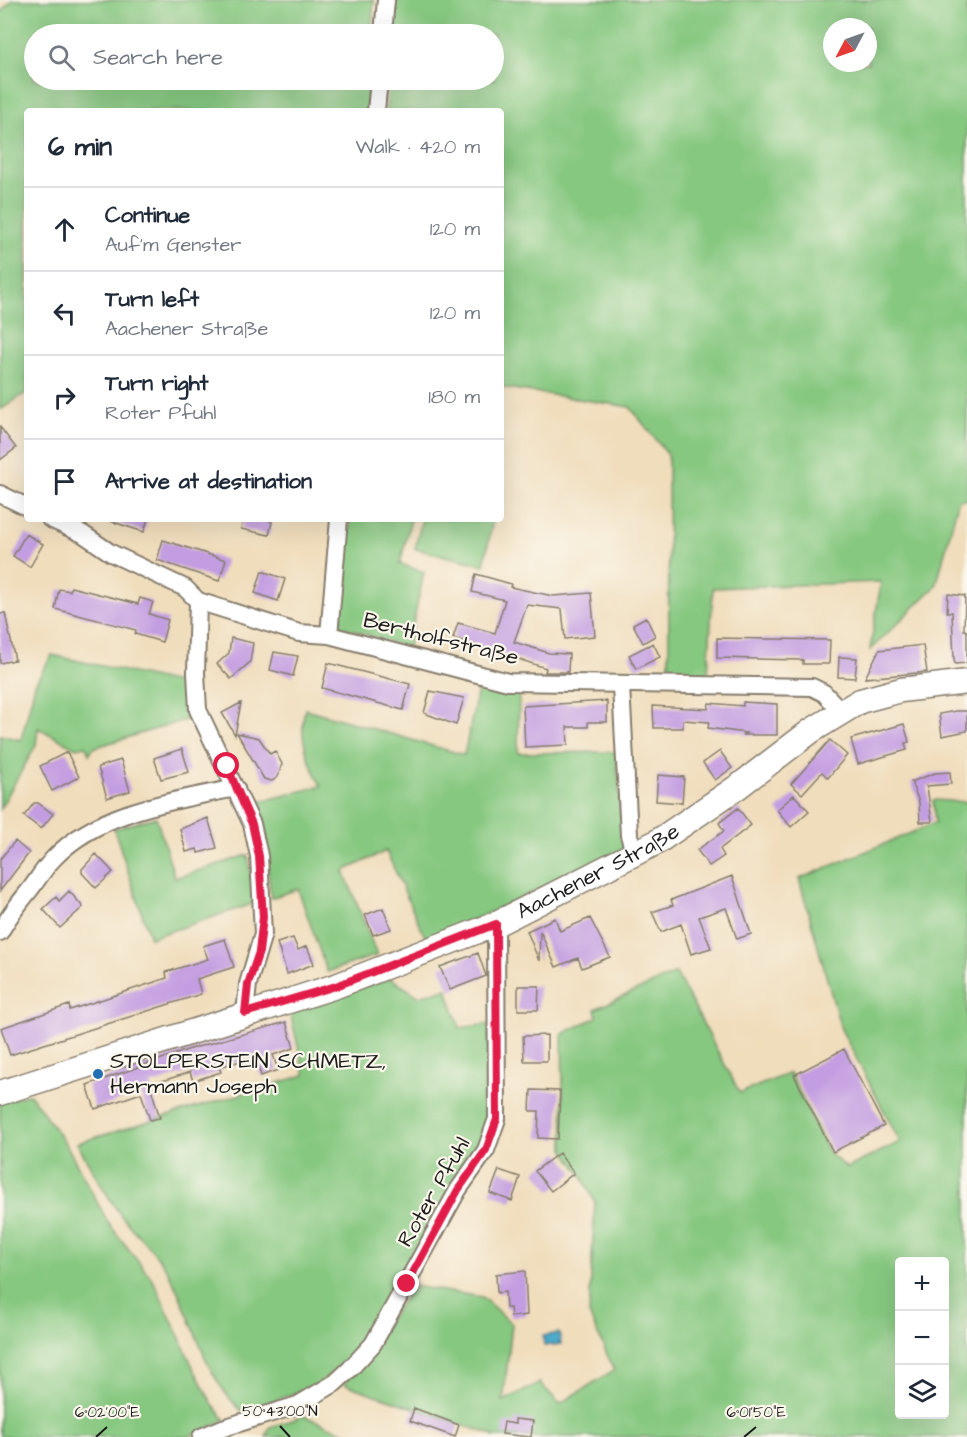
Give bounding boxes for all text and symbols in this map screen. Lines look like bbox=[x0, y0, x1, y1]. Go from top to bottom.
north arrow bbox=[823, 18, 877, 72]
search box bbox=[24, 24, 504, 90]
icon: search bbox=[45, 41, 78, 74]
text: Search here bbox=[93, 42, 223, 73]
text: 6 min bbox=[48, 129, 112, 165]
text: Walk · 420 m bbox=[356, 133, 480, 161]
text: Continue bbox=[105, 200, 190, 231]
icon: ahead bbox=[48, 213, 81, 246]
text: 120 m bbox=[430, 215, 480, 243]
text: Auf'm Genster bbox=[105, 231, 241, 259]
text: Turn left bbox=[105, 284, 199, 315]
icon: left bbox=[48, 297, 81, 330]
text: 120 m bbox=[430, 299, 480, 327]
text: Aachener Straße bbox=[105, 315, 268, 343]
text: Turn right bbox=[105, 368, 208, 399]
icon: right bbox=[48, 381, 81, 414]
text: 180 m bbox=[428, 383, 480, 411]
text: Roter Pfuhl bbox=[105, 399, 216, 427]
icon: arrive bbox=[48, 465, 81, 498]
text: Arrive at destination bbox=[105, 466, 312, 497]
street label: Bertholfstraße bbox=[360, 605, 522, 673]
route start bbox=[213, 752, 239, 778]
street label: Aachener Straße bbox=[511, 816, 686, 927]
place label: STOLPERSTEIN SCHMETZ, Hermann Joseph bbox=[110, 1046, 386, 1102]
marker: STOLPERSTEIN SCHMETZ, Hermann Joseph bbox=[91, 1067, 105, 1081]
street label: Roter Pfuhl bbox=[390, 1131, 478, 1253]
map controls bbox=[895, 1257, 949, 1419]
button: + bbox=[895, 1257, 949, 1311]
route end bbox=[393, 1270, 419, 1296]
button: − bbox=[895, 1311, 949, 1365]
button: layers bbox=[895, 1365, 949, 1419]
text: 50°43'00"N bbox=[242, 1401, 318, 1422]
text: 6°02'00"E bbox=[75, 1402, 139, 1423]
text: 6°01'50"E bbox=[726, 1402, 786, 1423]

